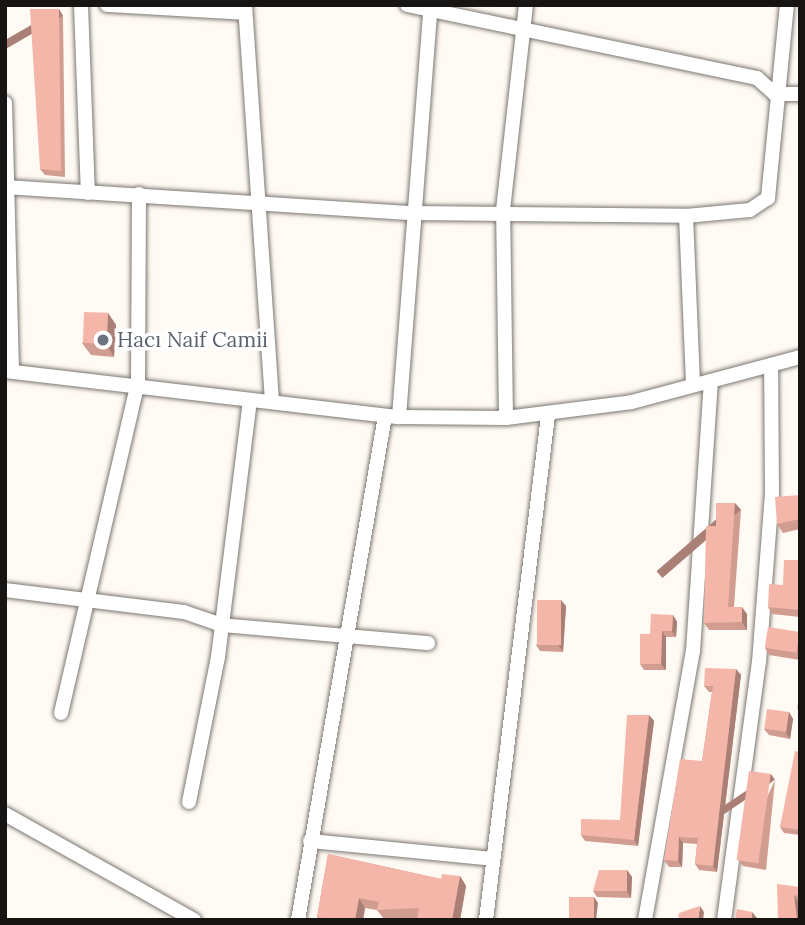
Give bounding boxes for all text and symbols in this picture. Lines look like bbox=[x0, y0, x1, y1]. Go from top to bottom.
place label: Hacı Naif Camii bbox=[117, 327, 268, 353]
marker: Hacı Naif Camii bbox=[95, 332, 111, 348]

